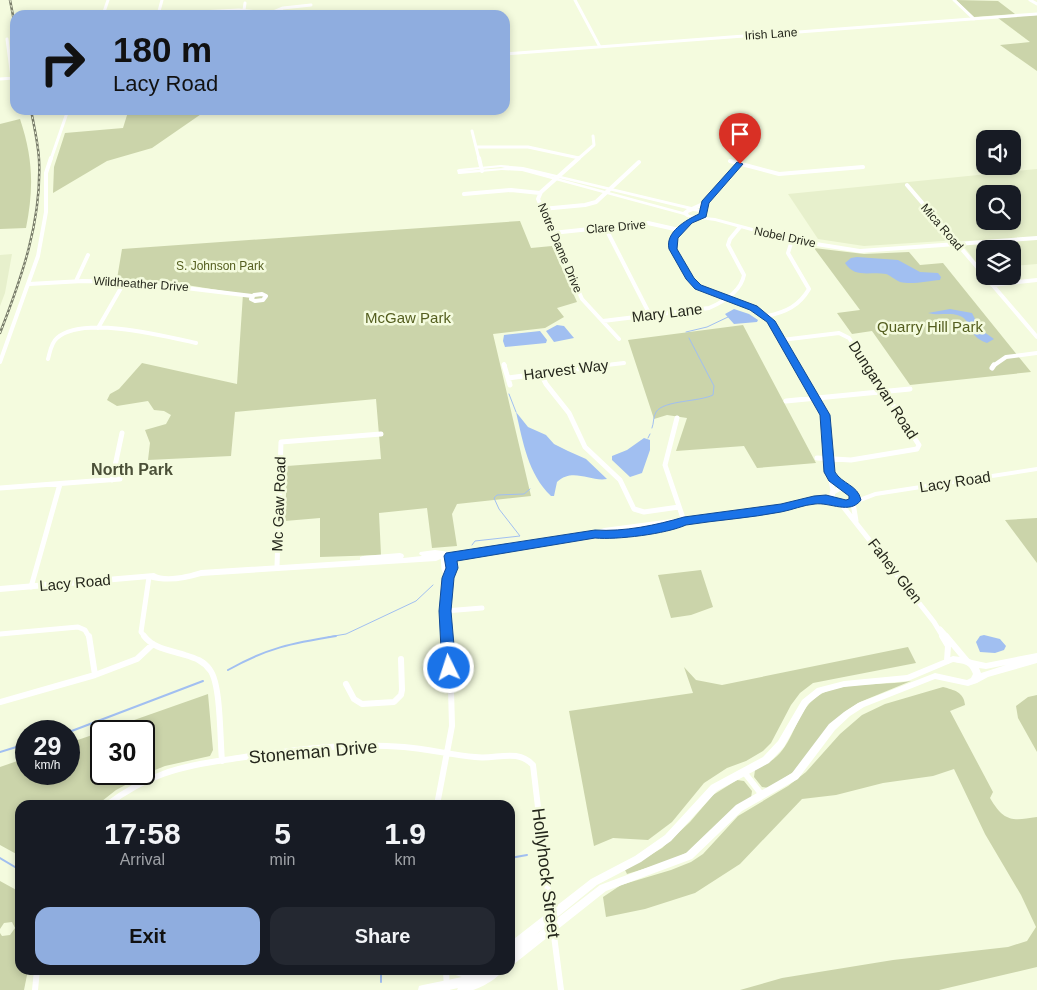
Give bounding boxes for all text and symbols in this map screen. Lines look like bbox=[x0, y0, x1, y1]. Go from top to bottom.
street label: Irish Lane bbox=[744, 25, 798, 43]
icon: right bbox=[30, 30, 95, 95]
text: 180 m bbox=[113, 30, 212, 69]
text: Lacy Road bbox=[113, 71, 218, 96]
pin bbox=[719, 113, 761, 164]
icon: arrive bbox=[726, 120, 754, 148]
map controls bbox=[976, 130, 1021, 285]
button: sound bbox=[976, 130, 1021, 175]
button: search bbox=[976, 185, 1021, 230]
street label: Notre Dame Drive bbox=[535, 201, 585, 295]
street label: Mica Road bbox=[918, 201, 966, 253]
street label: Clare Drive bbox=[585, 217, 647, 237]
street label: Nobel Drive bbox=[753, 224, 817, 250]
button: layers bbox=[976, 240, 1021, 285]
park label: S. Johnson Park bbox=[176, 259, 265, 273]
street label: Wildheather Drive bbox=[93, 274, 189, 294]
street label: Mary Lane bbox=[631, 300, 703, 325]
park label: McGaw Park bbox=[365, 309, 451, 326]
park label: Quarry Hill Park bbox=[877, 318, 983, 335]
street label: Dungarvan Road bbox=[845, 338, 921, 442]
street label: Harvest Way bbox=[523, 356, 610, 383]
street label: Mc Gaw Road bbox=[268, 456, 289, 552]
district label: North Park bbox=[91, 461, 173, 478]
street label: Lacy Road bbox=[918, 468, 992, 496]
street label: Fahey Glen bbox=[865, 535, 926, 606]
street label: Lacy Road bbox=[38, 571, 111, 594]
position arrow bbox=[422, 641, 474, 693]
speed limit sign: 30 bbox=[90, 720, 155, 785]
text: 29 bbox=[34, 732, 61, 760]
street label: Stoneman Drive bbox=[248, 736, 378, 768]
text: km/h bbox=[34, 758, 61, 772]
street label: Hollyhock Street bbox=[528, 807, 564, 939]
text: 17:58 bbox=[104, 817, 181, 850]
text: 5 bbox=[274, 817, 291, 850]
text: 1.9 bbox=[384, 817, 426, 850]
text: Arrival bbox=[120, 851, 165, 868]
text: min bbox=[270, 851, 295, 868]
text: km bbox=[395, 851, 416, 868]
button: Exit bbox=[35, 907, 260, 965]
button: Share bbox=[270, 907, 495, 965]

